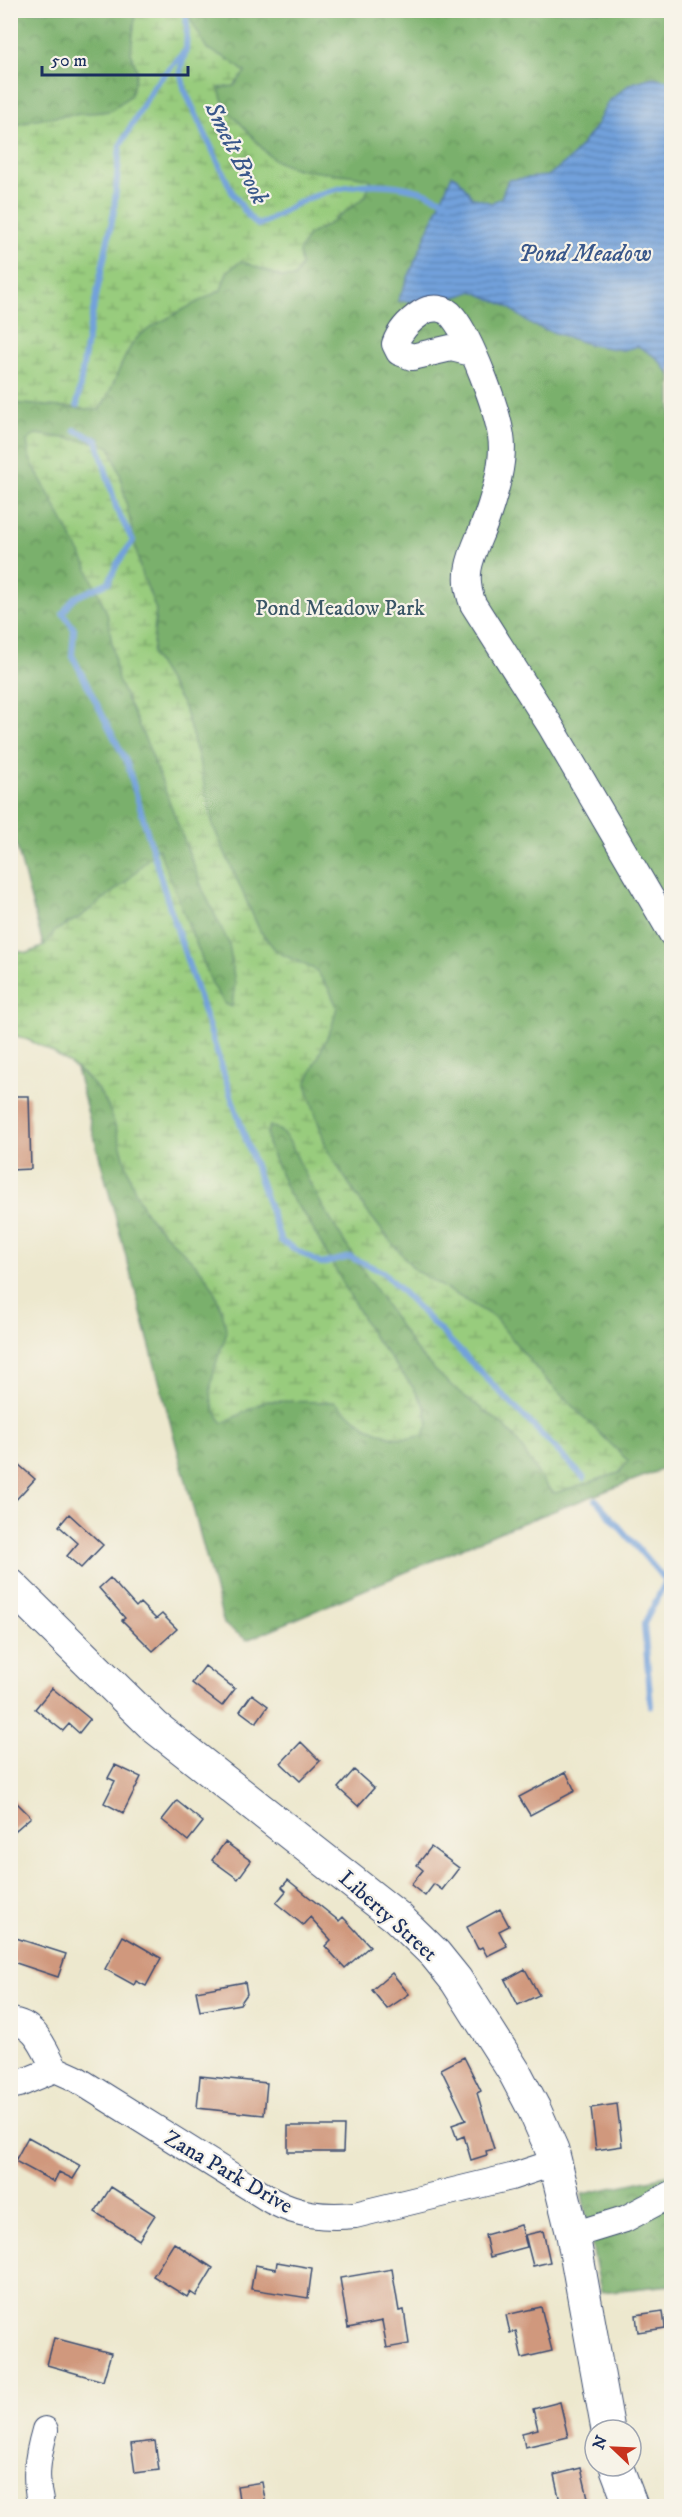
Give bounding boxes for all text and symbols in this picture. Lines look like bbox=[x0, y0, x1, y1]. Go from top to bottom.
scale bar bbox=[42, 39, 188, 77]
text: 50 m bbox=[51, 50, 87, 72]
water label: Smelt Brook bbox=[197, 96, 275, 210]
water label: Pond Meadow bbox=[518, 239, 652, 269]
park label: Pond Meadow Park bbox=[255, 595, 425, 622]
street label: Liberty Street bbox=[333, 1865, 443, 1967]
street label: Zana Park Drive bbox=[159, 2125, 297, 2220]
north arrow bbox=[583, 2418, 643, 2478]
text: N bbox=[588, 2433, 612, 2452]

